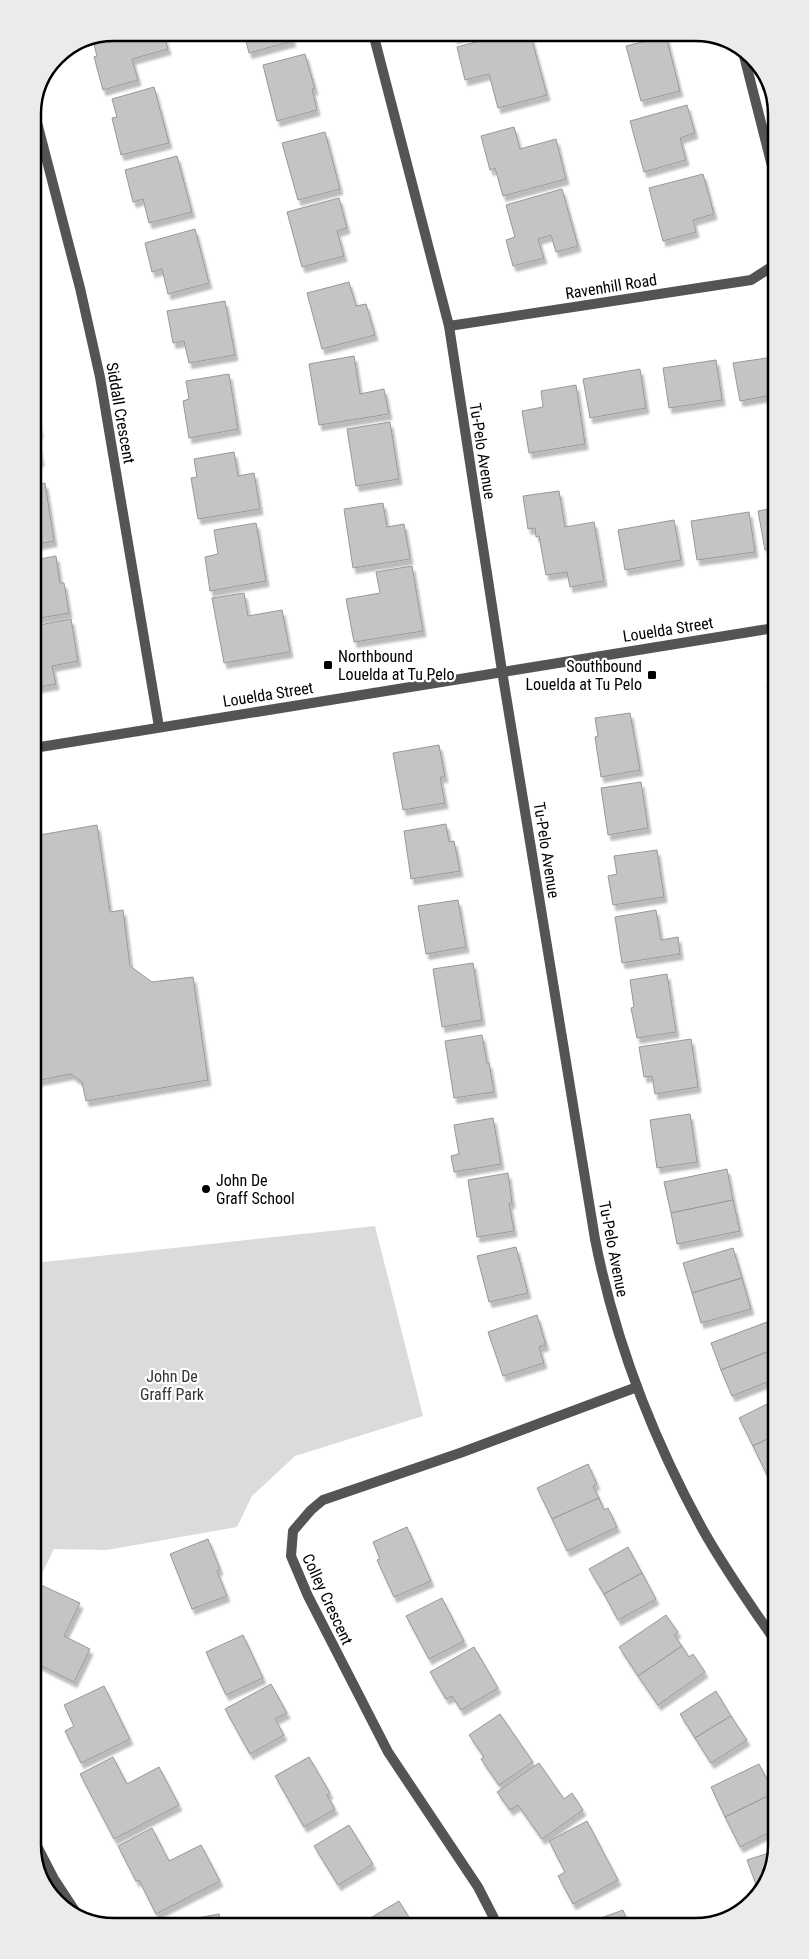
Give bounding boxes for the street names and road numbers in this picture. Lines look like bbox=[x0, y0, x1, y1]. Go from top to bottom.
street label: Ravenhill Road bbox=[564, 270, 658, 303]
street label: Siddall Crescent bbox=[102, 361, 139, 465]
street label: Tu-Pelo Avenue bbox=[466, 402, 499, 500]
street label: Louelda Street bbox=[621, 613, 715, 646]
street label: Louelda Street bbox=[221, 678, 315, 711]
street label: Tu-Pelo Avenue bbox=[530, 801, 563, 899]
street label: Tu-Pelo Avenue bbox=[595, 1200, 632, 1299]
street label: Colley Crescent bbox=[298, 1551, 357, 1648]

